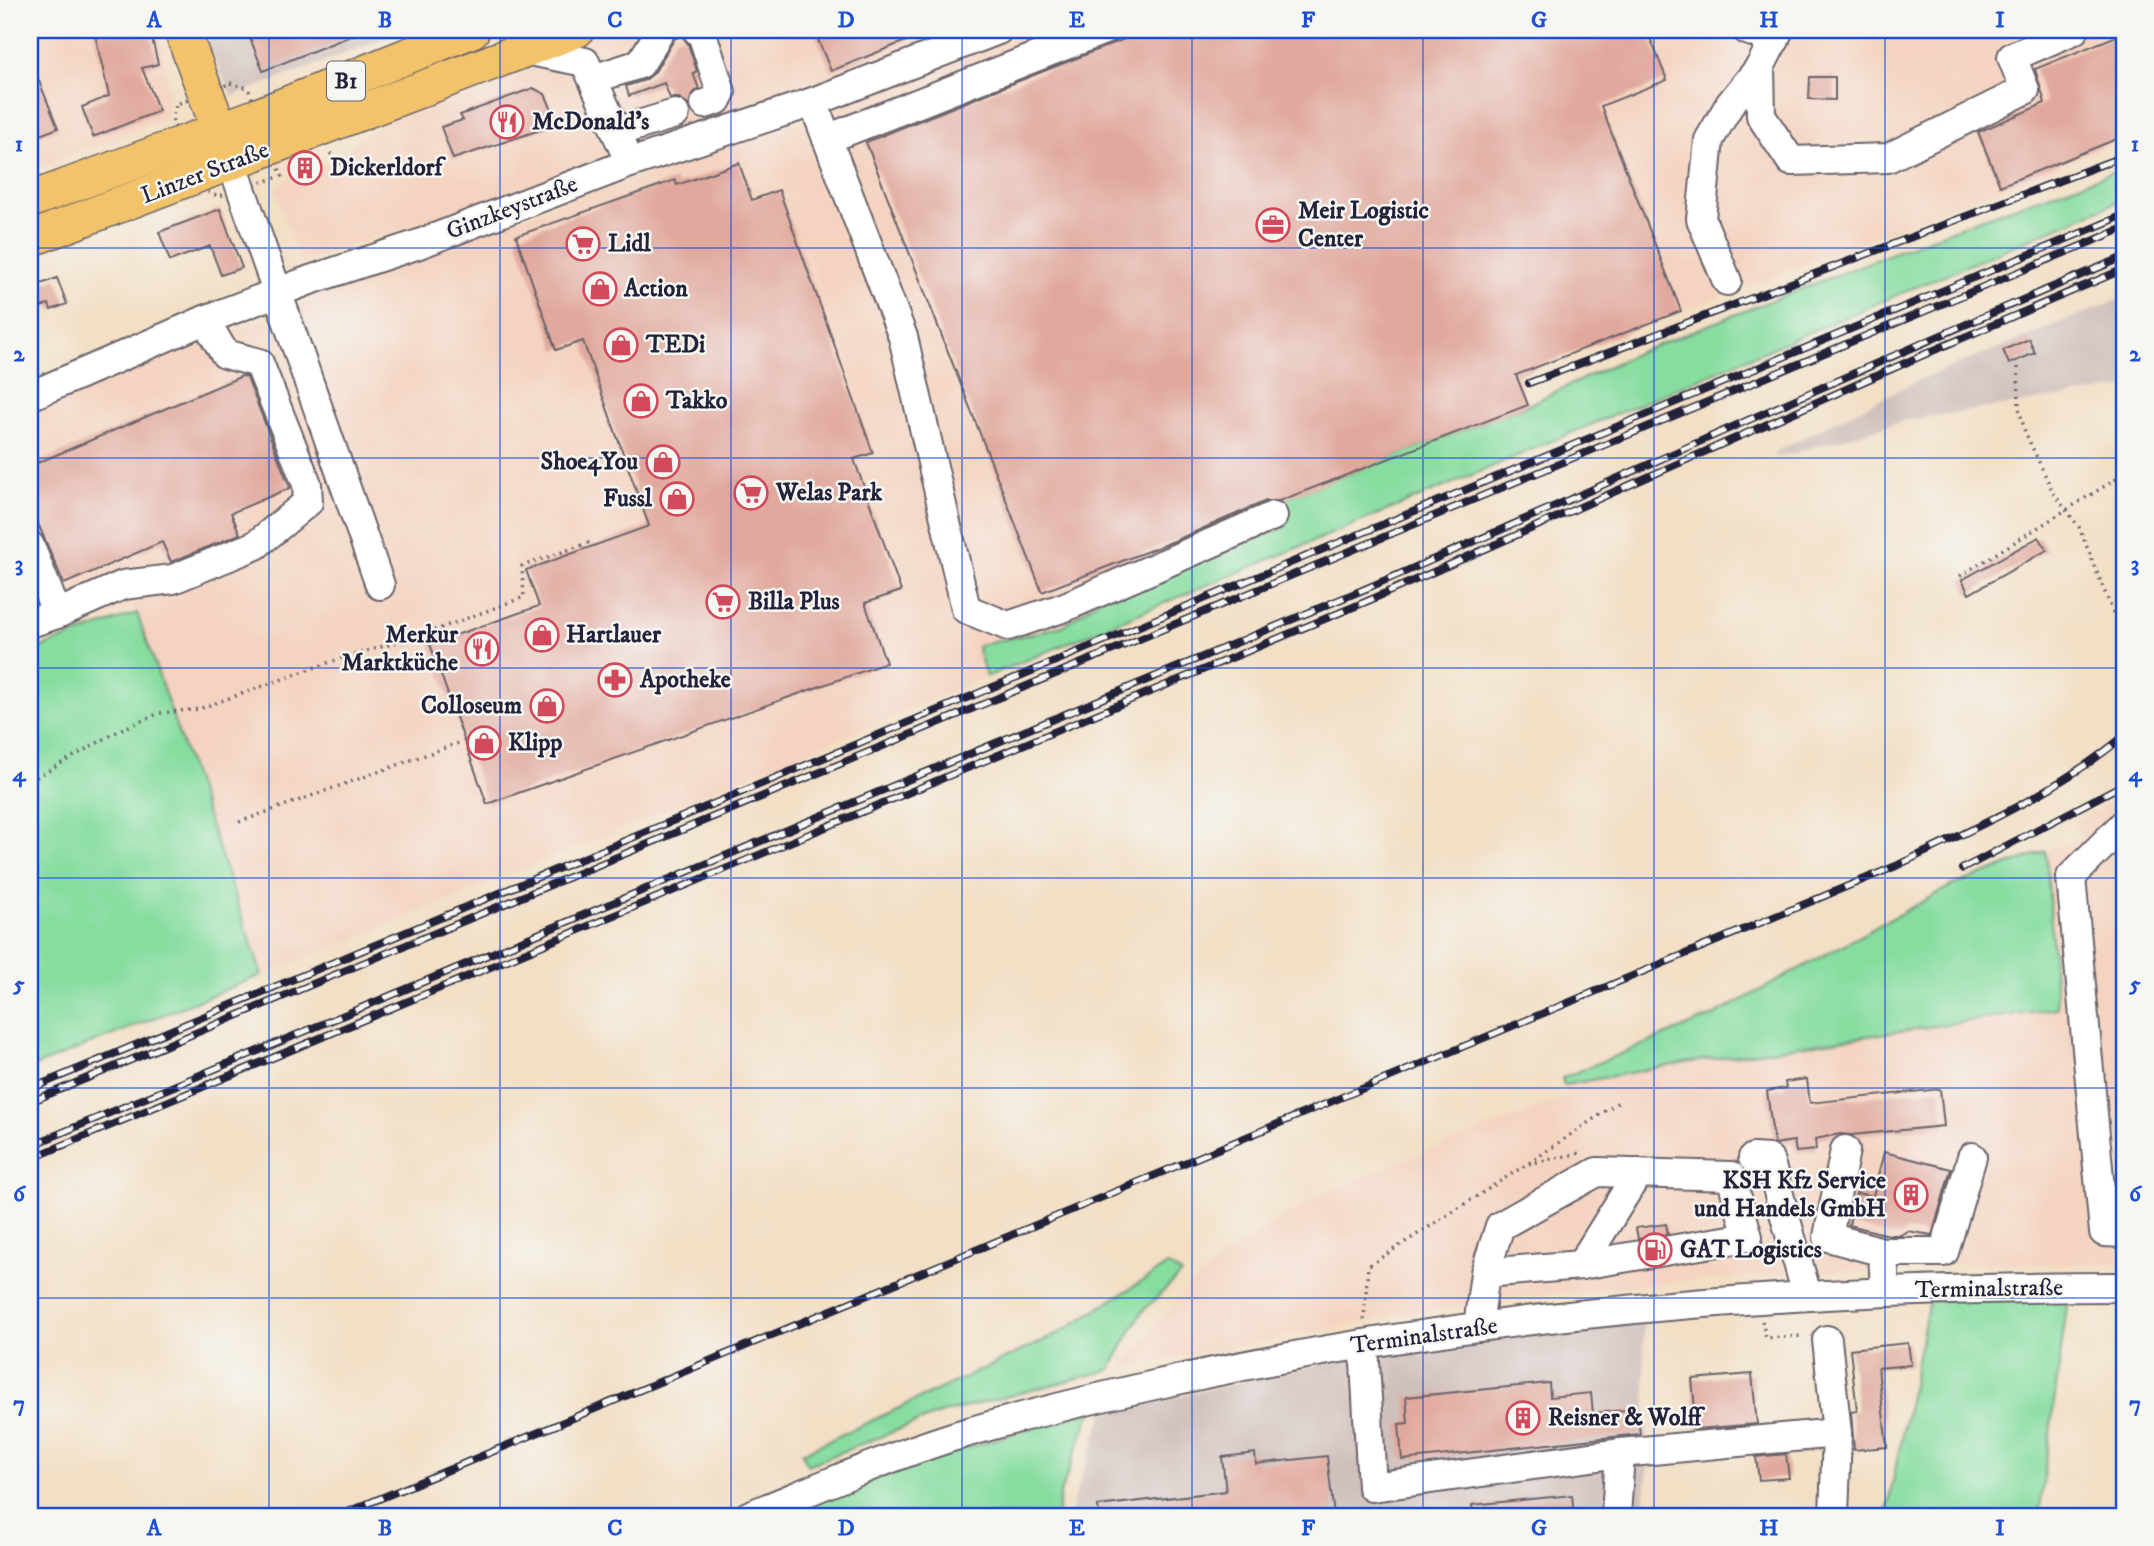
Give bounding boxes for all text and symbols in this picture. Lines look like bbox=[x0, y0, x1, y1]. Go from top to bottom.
text: A bbox=[146, 6, 163, 35]
text: B bbox=[378, 6, 392, 35]
text: C bbox=[607, 6, 623, 35]
text: D bbox=[837, 6, 855, 35]
text: E bbox=[1069, 6, 1085, 35]
text: F bbox=[1301, 6, 1316, 35]
text: G bbox=[1531, 6, 1547, 35]
text: H bbox=[1759, 6, 1779, 35]
text: I bbox=[1995, 6, 2005, 35]
road number: B1 bbox=[327, 61, 365, 100]
restaurant icon: McDonald's bbox=[488, 103, 526, 141]
place label: McDonald's bbox=[532, 107, 649, 137]
text: 1 bbox=[15, 130, 23, 159]
text: 1 bbox=[2131, 130, 2139, 159]
street label: Linzer Straße bbox=[137, 135, 273, 211]
building icon: Dickerldorf bbox=[286, 149, 324, 187]
place label: Dickerldorf bbox=[330, 153, 447, 183]
street label: Ginzkeystraße bbox=[442, 169, 582, 247]
place label: Meir Logistic Center bbox=[1298, 196, 1430, 254]
office icon: Meir Logistic Center bbox=[1254, 206, 1292, 244]
supermarket icon: Lidl bbox=[564, 225, 602, 263]
place label: Lidl bbox=[608, 229, 651, 259]
shop icon: Action bbox=[581, 270, 619, 308]
place label: Action bbox=[623, 274, 688, 304]
shop icon: TEDi bbox=[602, 326, 640, 364]
place label: TEDi bbox=[645, 330, 705, 360]
text: 2 bbox=[13, 340, 25, 369]
text: 2 bbox=[2129, 340, 2141, 369]
shop icon: Takko bbox=[622, 382, 660, 420]
place label: Takko bbox=[665, 386, 728, 416]
shop icon: Shoe4You bbox=[644, 443, 682, 481]
place label: Shoe4You bbox=[541, 447, 638, 477]
supermarket icon: Welas Park bbox=[732, 474, 770, 512]
place label: Welas Park bbox=[775, 478, 883, 508]
shop icon: Fussl bbox=[658, 480, 696, 518]
place label: Fussl bbox=[603, 484, 653, 514]
text: 3 bbox=[15, 550, 23, 579]
text: 3 bbox=[2131, 550, 2139, 579]
supermarket icon: Billa Plus bbox=[704, 583, 742, 621]
place label: Billa Plus bbox=[748, 587, 840, 617]
shop icon: Hartlauer bbox=[523, 616, 561, 654]
place label: Merkur Marktküche bbox=[341, 620, 459, 678]
place label: Hartlauer bbox=[566, 620, 662, 650]
restaurant icon: Merkur Marktküche bbox=[463, 630, 501, 668]
pharmacy icon: Apotheke bbox=[596, 661, 634, 699]
place label: Apotheke bbox=[639, 665, 731, 695]
shop icon: Colloseum bbox=[528, 687, 566, 725]
place label: Colloseum bbox=[421, 691, 522, 721]
shop icon: Klipp bbox=[465, 724, 503, 762]
place label: Klipp bbox=[508, 728, 562, 758]
text: 4 bbox=[12, 760, 27, 789]
text: 4 bbox=[2128, 760, 2143, 789]
text: 5 bbox=[12, 970, 25, 999]
text: 5 bbox=[2128, 970, 2141, 999]
place label: KSH Kfz Service und Handels GmbH bbox=[1694, 1166, 1886, 1224]
building icon: KSH Kfz Service und Handels GmbH bbox=[1892, 1176, 1930, 1214]
text: 6 bbox=[13, 1180, 27, 1209]
text: 6 bbox=[2129, 1180, 2143, 1209]
fuel station icon: GAT Logistics bbox=[1636, 1231, 1674, 1269]
place label: GAT Logistics bbox=[1680, 1235, 1822, 1265]
street label: Terminalstraße bbox=[1915, 1273, 2063, 1305]
street label: Terminalstraße bbox=[1349, 1311, 1499, 1361]
text: 7 bbox=[13, 1390, 25, 1419]
text: 7 bbox=[2129, 1390, 2141, 1419]
building icon: Reisner & Wolff bbox=[1504, 1399, 1542, 1437]
place label: Reisner & Wolff bbox=[1548, 1403, 1706, 1433]
text: A bbox=[146, 1514, 163, 1543]
text: B bbox=[378, 1514, 392, 1543]
text: C bbox=[607, 1514, 623, 1543]
text: D bbox=[837, 1514, 855, 1543]
text: E bbox=[1069, 1514, 1085, 1543]
text: F bbox=[1301, 1514, 1316, 1543]
text: G bbox=[1531, 1514, 1547, 1543]
text: H bbox=[1759, 1514, 1779, 1543]
text: I bbox=[1995, 1514, 2005, 1543]

